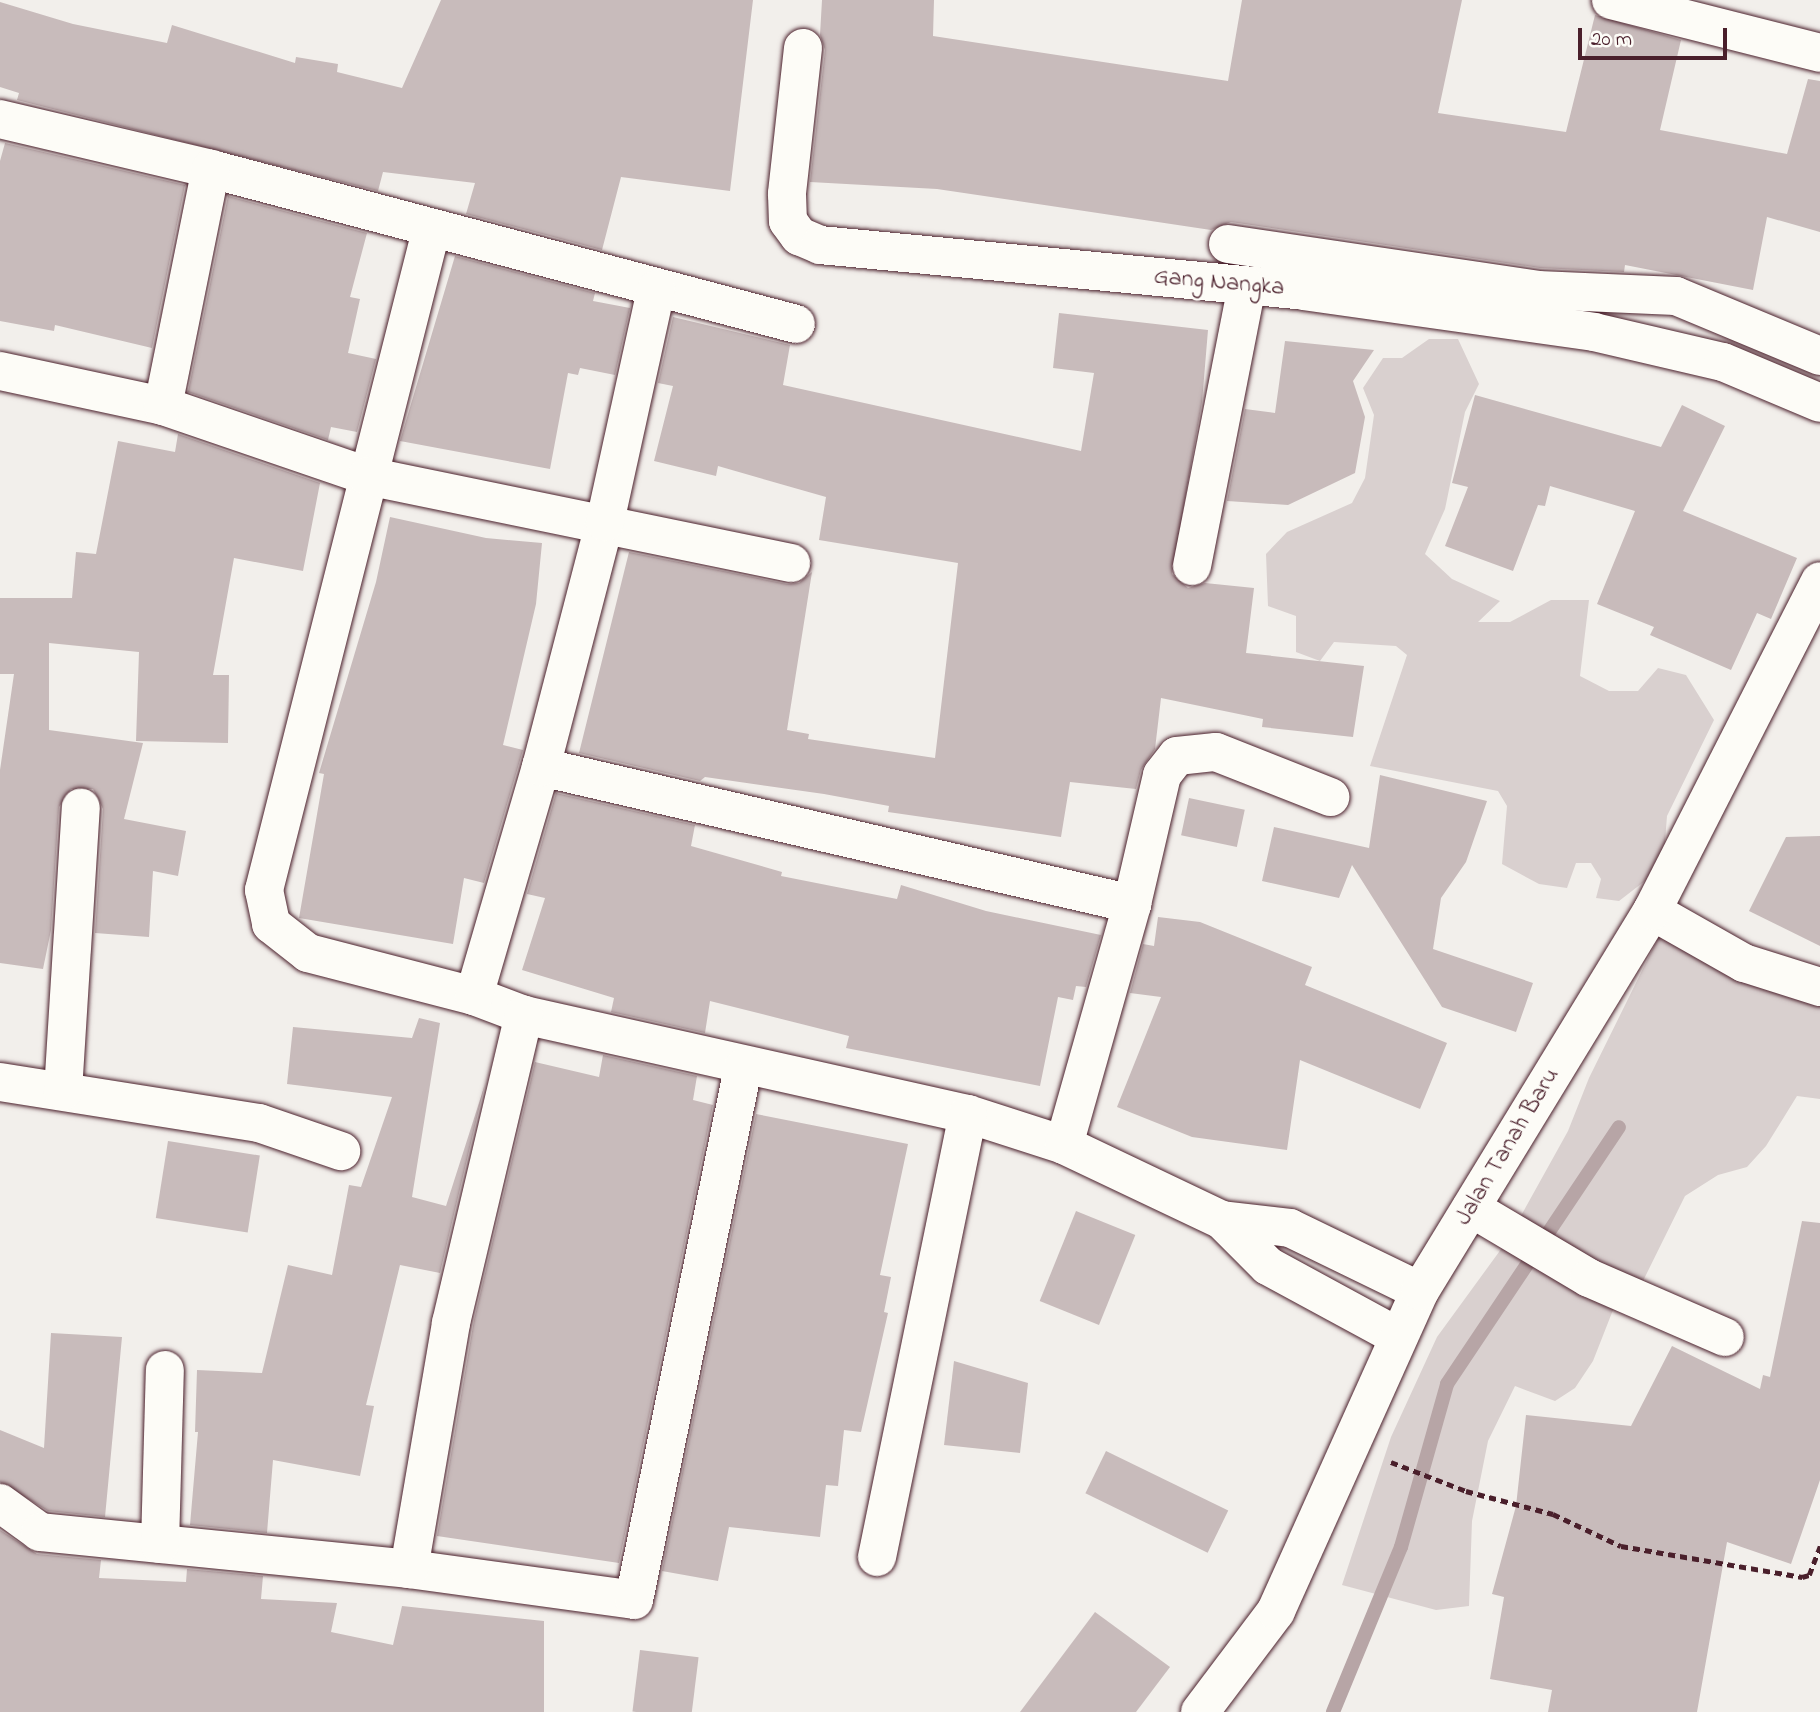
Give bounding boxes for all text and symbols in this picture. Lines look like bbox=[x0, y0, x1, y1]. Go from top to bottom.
scale bar bbox=[1582, 14, 1731, 58]
text: 20 m bbox=[1591, 25, 1632, 55]
street label: Gang Nangka bbox=[1153, 263, 1285, 303]
street label: Jalan Tanah Baru bbox=[1450, 1063, 1566, 1231]

